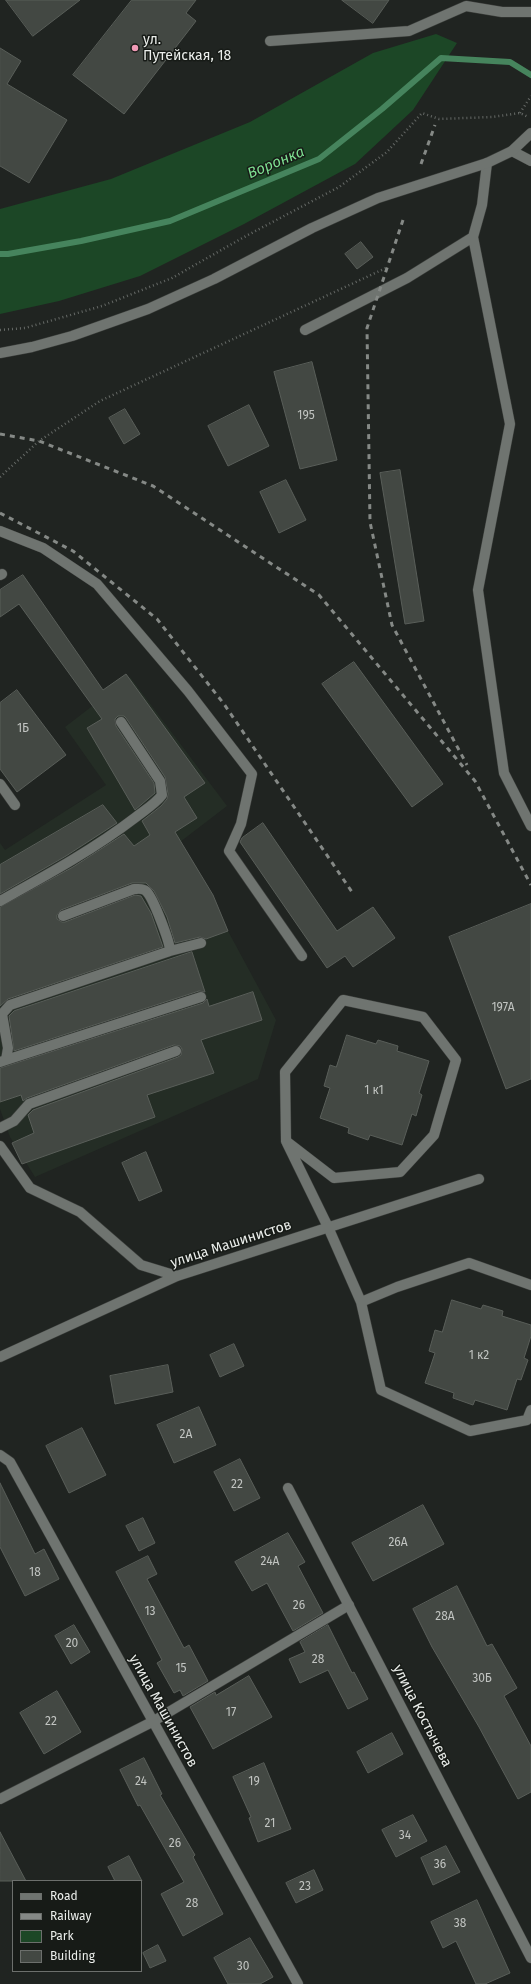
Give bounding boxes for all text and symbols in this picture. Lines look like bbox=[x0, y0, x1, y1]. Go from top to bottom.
place label: ул. Путейская, 18 bbox=[143, 32, 231, 64]
marker: ул. Путейская, 18 bbox=[130, 43, 140, 53]
water label: Воронка bbox=[245, 143, 307, 183]
house number: 195 bbox=[297, 409, 315, 423]
house number: 1Б bbox=[17, 722, 29, 736]
house number: 197А bbox=[491, 1001, 515, 1015]
house number: 1 к1 bbox=[364, 1084, 384, 1098]
street label: улица Машинистов bbox=[168, 1217, 294, 1271]
house number: 1 к2 bbox=[469, 1349, 489, 1363]
house number: 2А bbox=[180, 1428, 192, 1442]
house number: 22 bbox=[231, 1478, 243, 1492]
house number: 26А bbox=[388, 1536, 408, 1550]
house number: 24А bbox=[261, 1555, 279, 1569]
house number: 18 bbox=[29, 1566, 41, 1580]
house number: 26 bbox=[293, 1599, 305, 1613]
house number: 13 bbox=[144, 1605, 156, 1619]
house number: 28А bbox=[435, 1610, 455, 1624]
house number: 20 bbox=[66, 1637, 78, 1651]
street label: улица Машинистов bbox=[125, 1652, 201, 1770]
house number: 28 bbox=[312, 1653, 324, 1667]
house number: 15 bbox=[175, 1662, 187, 1676]
street label: улица Костычева bbox=[389, 1662, 455, 1770]
house number: 30Б bbox=[472, 1672, 492, 1686]
house number: 17 bbox=[226, 1706, 236, 1720]
house number: 22 bbox=[45, 1715, 57, 1729]
house number: 24 bbox=[135, 1775, 147, 1789]
house number: 19 bbox=[248, 1775, 260, 1789]
house number: 21 bbox=[265, 1817, 275, 1831]
house number: 34 bbox=[399, 1829, 411, 1843]
house number: 26 bbox=[169, 1837, 181, 1851]
house number: 36 bbox=[434, 1858, 446, 1872]
legend bbox=[12, 1880, 142, 1972]
house number: 23 bbox=[299, 1880, 311, 1894]
text: Road bbox=[50, 1889, 78, 1903]
house number: 28 bbox=[186, 1897, 198, 1911]
text: Railway bbox=[50, 1909, 91, 1923]
house number: 38 bbox=[454, 1917, 466, 1931]
text: Park bbox=[50, 1929, 74, 1943]
text: Building bbox=[50, 1949, 95, 1963]
house number: 30 bbox=[237, 1960, 249, 1974]

